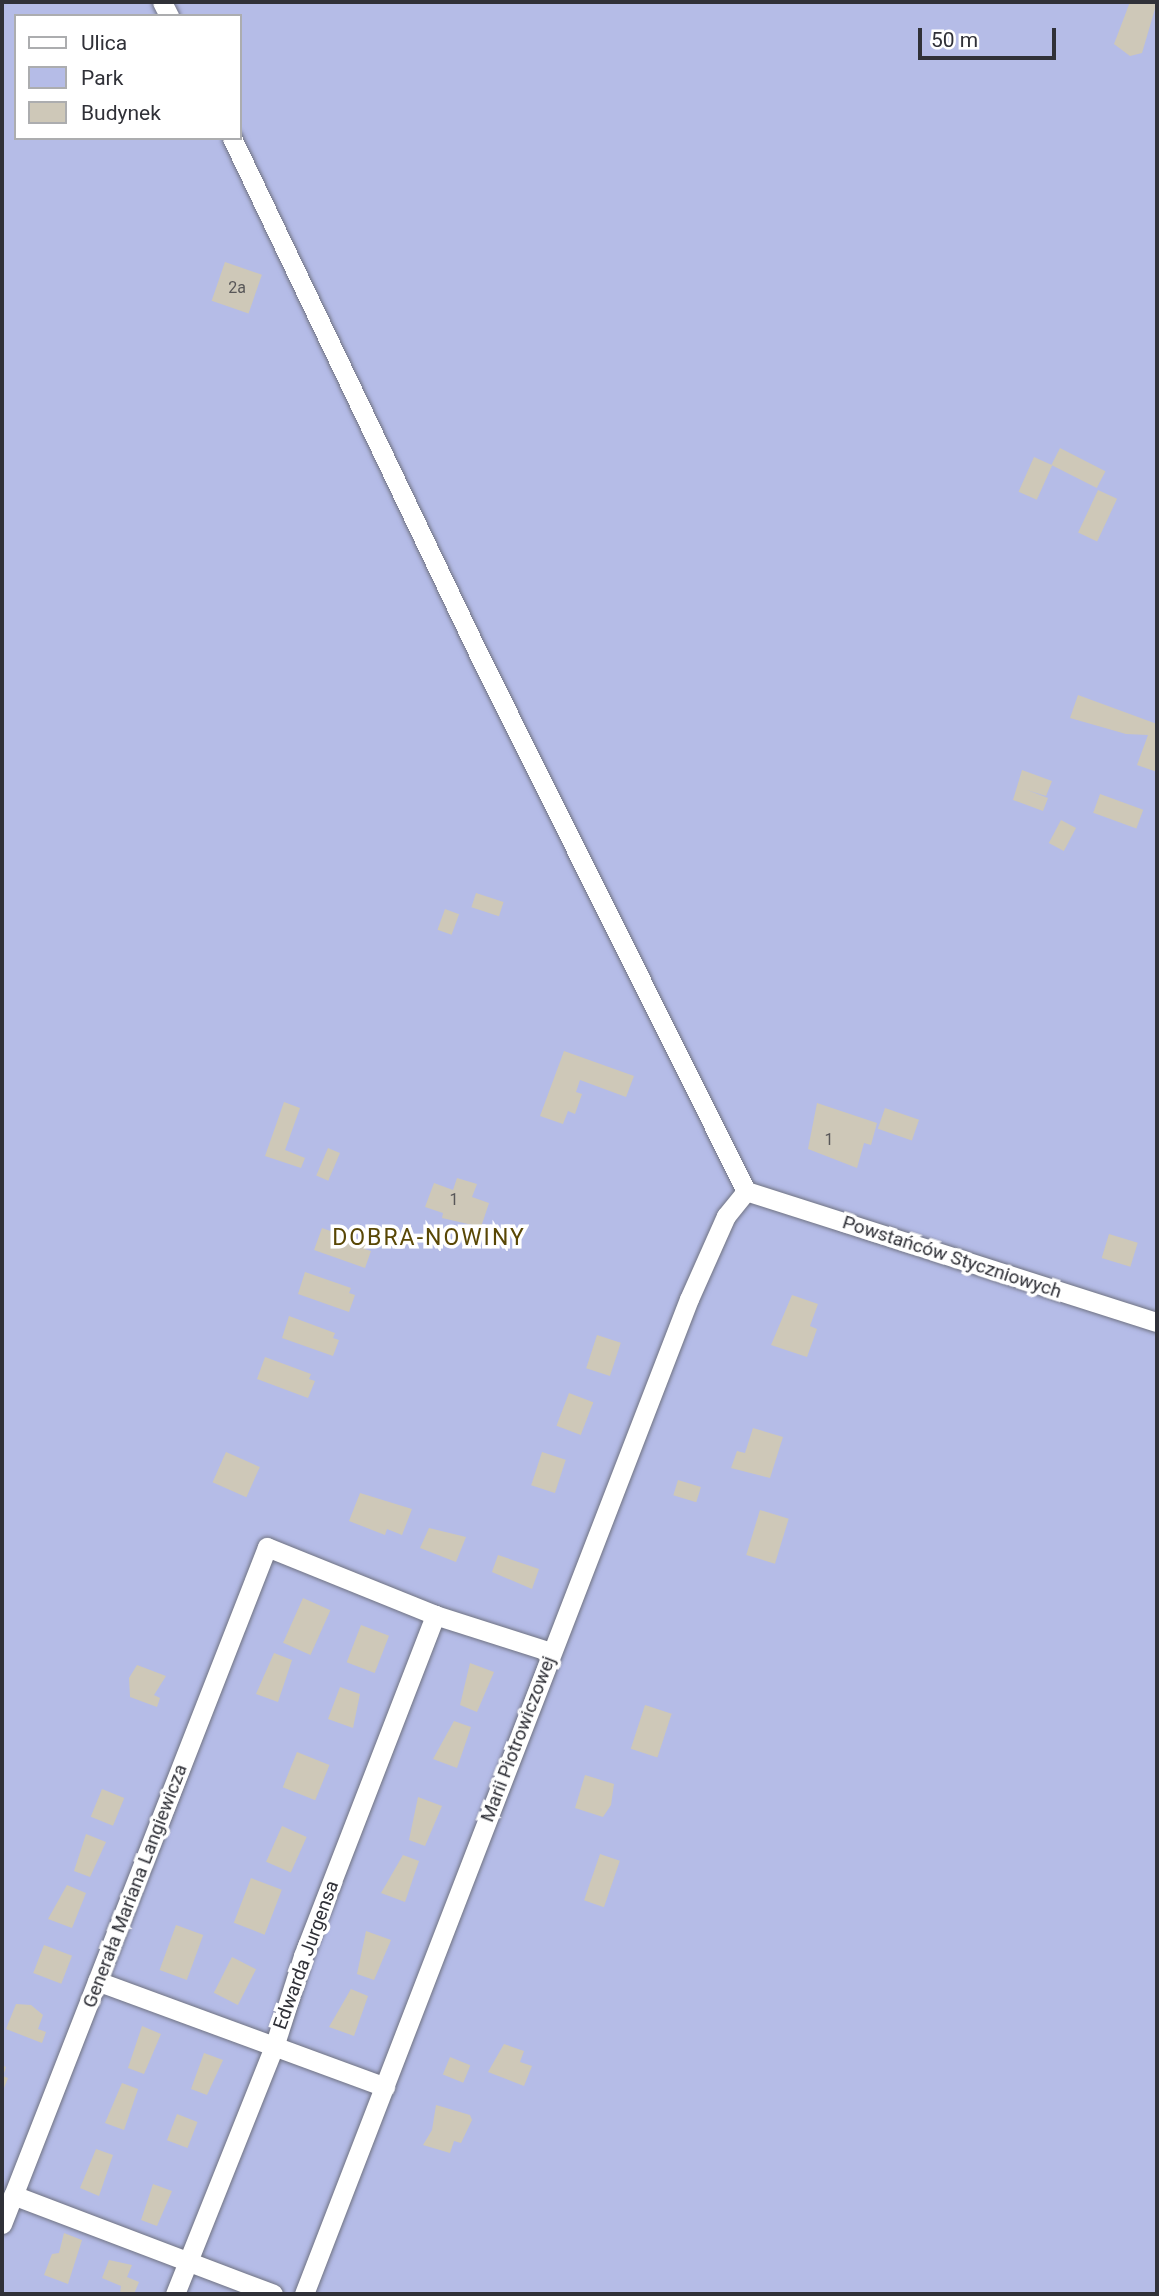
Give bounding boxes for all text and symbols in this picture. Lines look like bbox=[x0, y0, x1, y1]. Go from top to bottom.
legend bbox=[14, 14, 242, 140]
scale bar bbox=[921, 14, 1059, 58]
text: 50 m bbox=[931, 28, 978, 52]
text: Ulica bbox=[81, 31, 127, 55]
text: Park bbox=[81, 66, 123, 90]
text: Budynek bbox=[81, 101, 161, 125]
house number: 2a bbox=[228, 278, 246, 298]
house number: 1 bbox=[825, 1130, 833, 1150]
house number: 1 bbox=[450, 1190, 458, 1210]
street label: Powstańców Styczniowych bbox=[840, 1211, 1064, 1303]
district label: DOBRA-NOWINY bbox=[334, 1224, 524, 1252]
street label: Marii Piotrowiczowej bbox=[476, 1653, 560, 1825]
street label: Generała Mariana Langiewicza bbox=[78, 1761, 192, 2011]
street label: Edwarda Jurgensa bbox=[269, 1878, 343, 2032]

